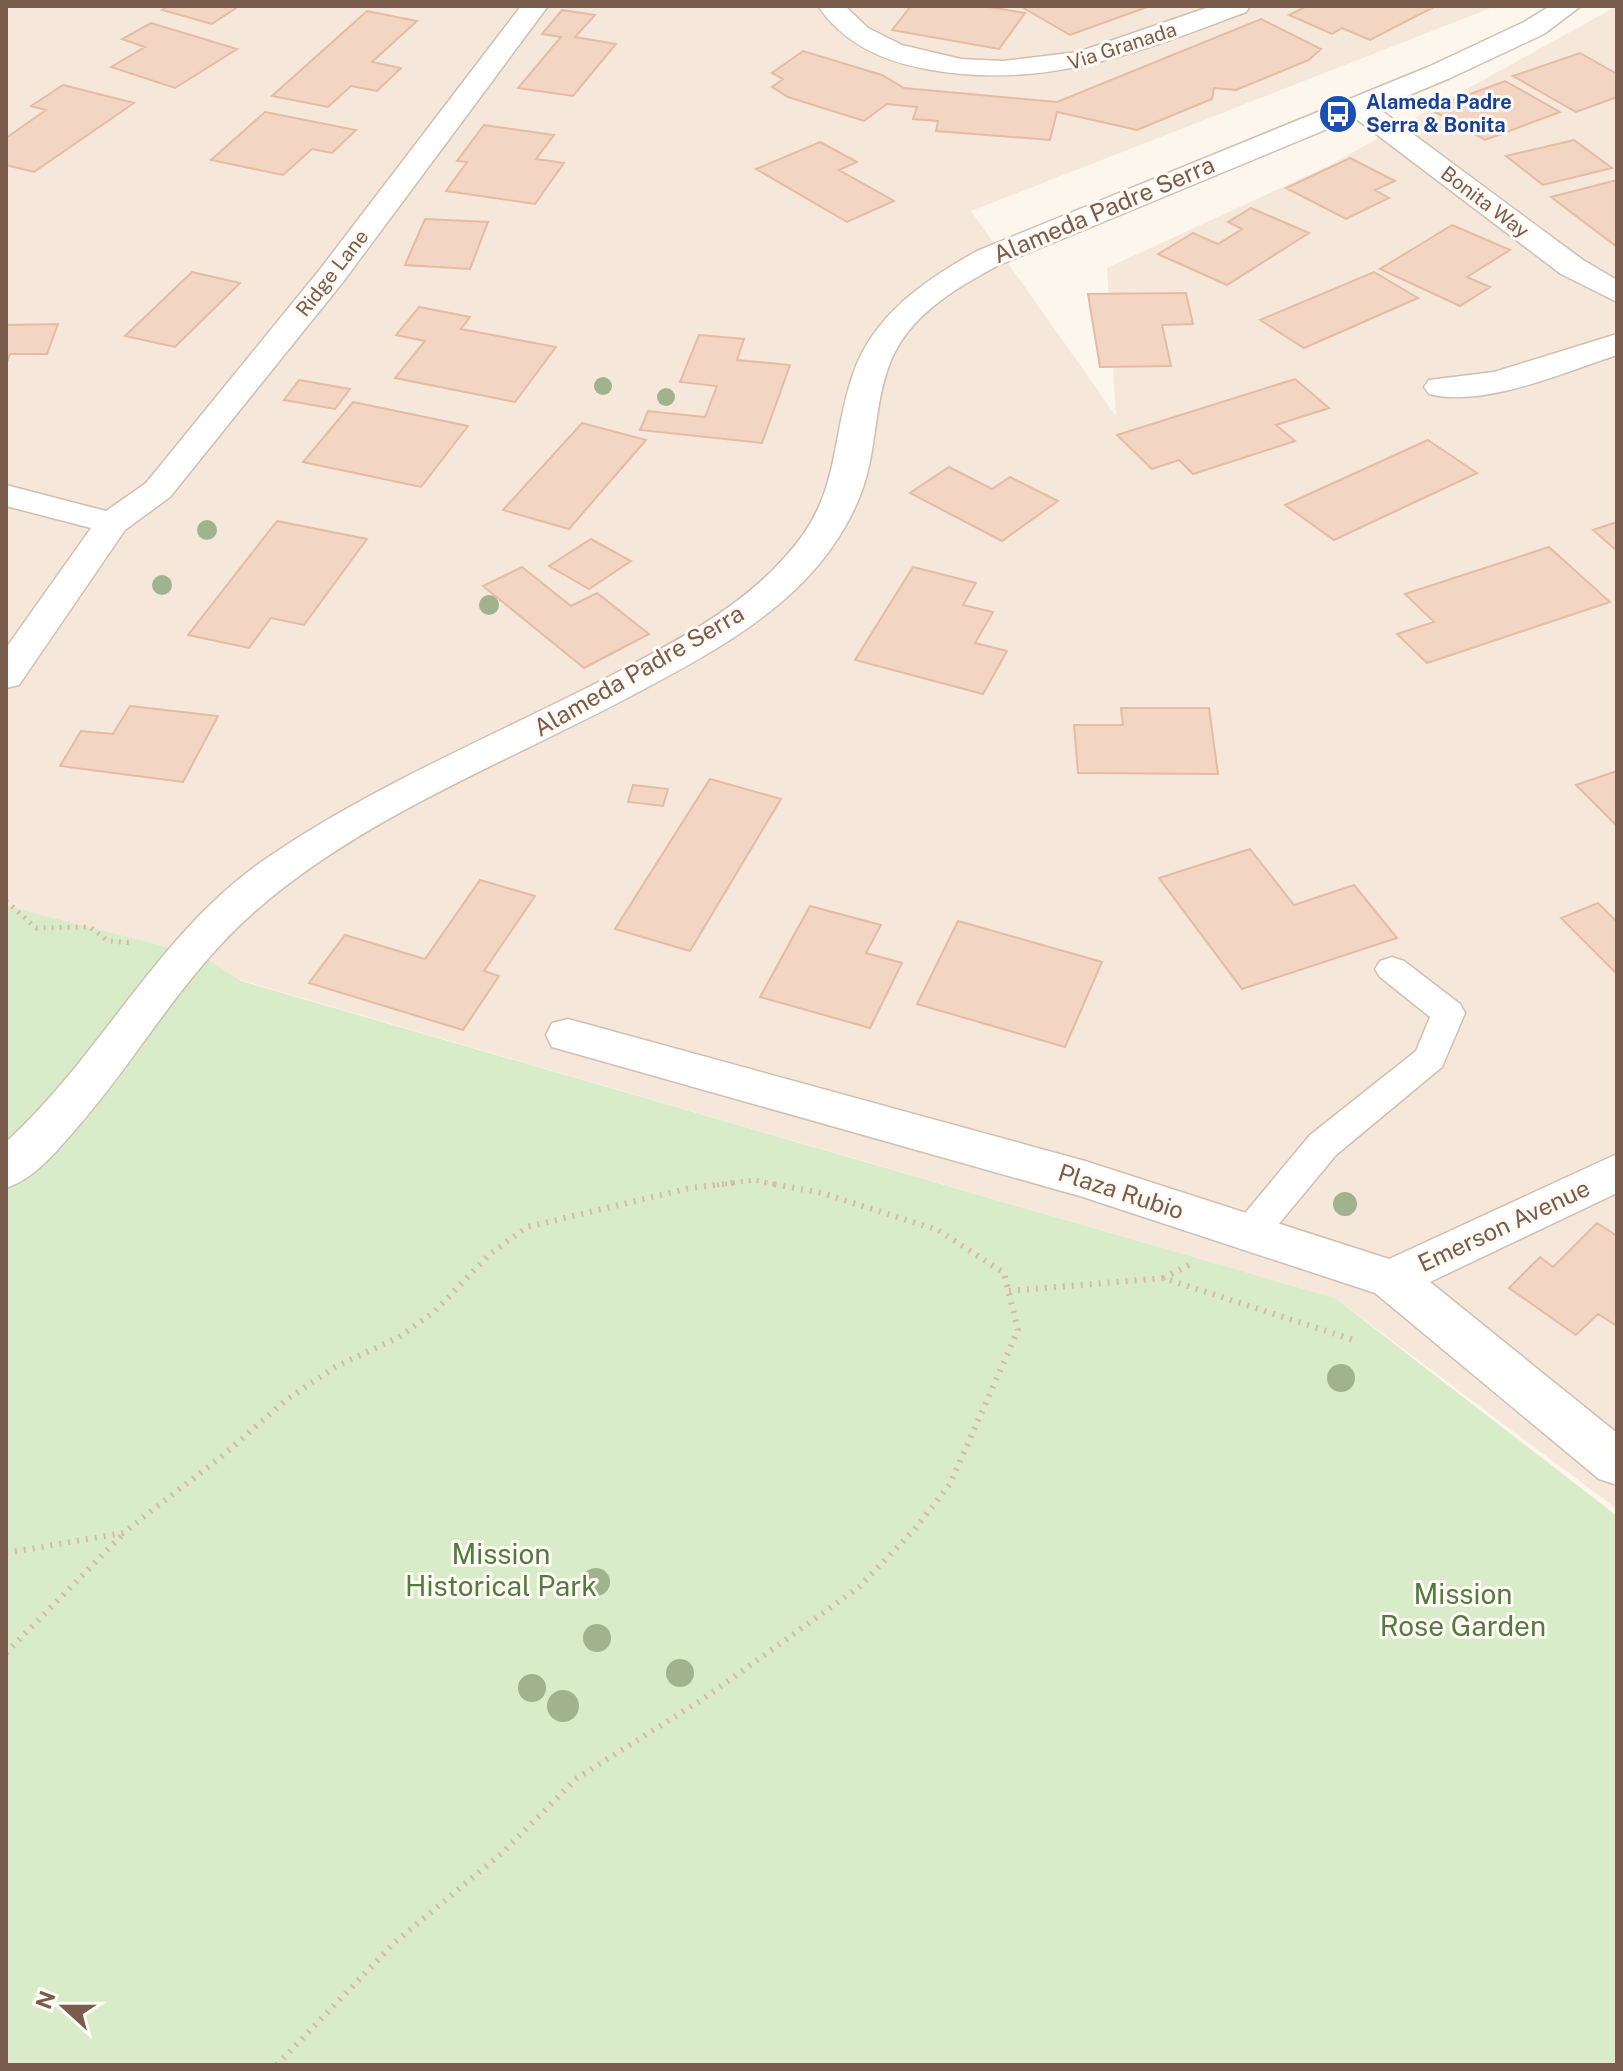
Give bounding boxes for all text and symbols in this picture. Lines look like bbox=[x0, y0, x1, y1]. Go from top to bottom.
street label: Via Granada bbox=[1065, 17, 1179, 75]
place label: Alameda Padre Serra & Bonita bbox=[1366, 90, 1512, 137]
bus stop icon: Alameda Padre Serra & Bonita bbox=[1317, 93, 1359, 135]
street label: Alameda Padre Serra bbox=[989, 150, 1219, 268]
street label: Bonita Way bbox=[1436, 161, 1534, 243]
street label: Ridge Lane bbox=[291, 225, 373, 321]
street label: Alameda Padre Serra bbox=[529, 599, 748, 742]
street label: Plaza Rubio bbox=[1055, 1158, 1188, 1225]
street label: Emerson Avenue bbox=[1413, 1173, 1594, 1277]
park label: Mission Historical Park bbox=[405, 1537, 597, 1602]
park label: Mission Rose Garden bbox=[1380, 1577, 1546, 1642]
north arrow bbox=[24, 1967, 104, 2047]
text: N bbox=[30, 1987, 61, 2013]

